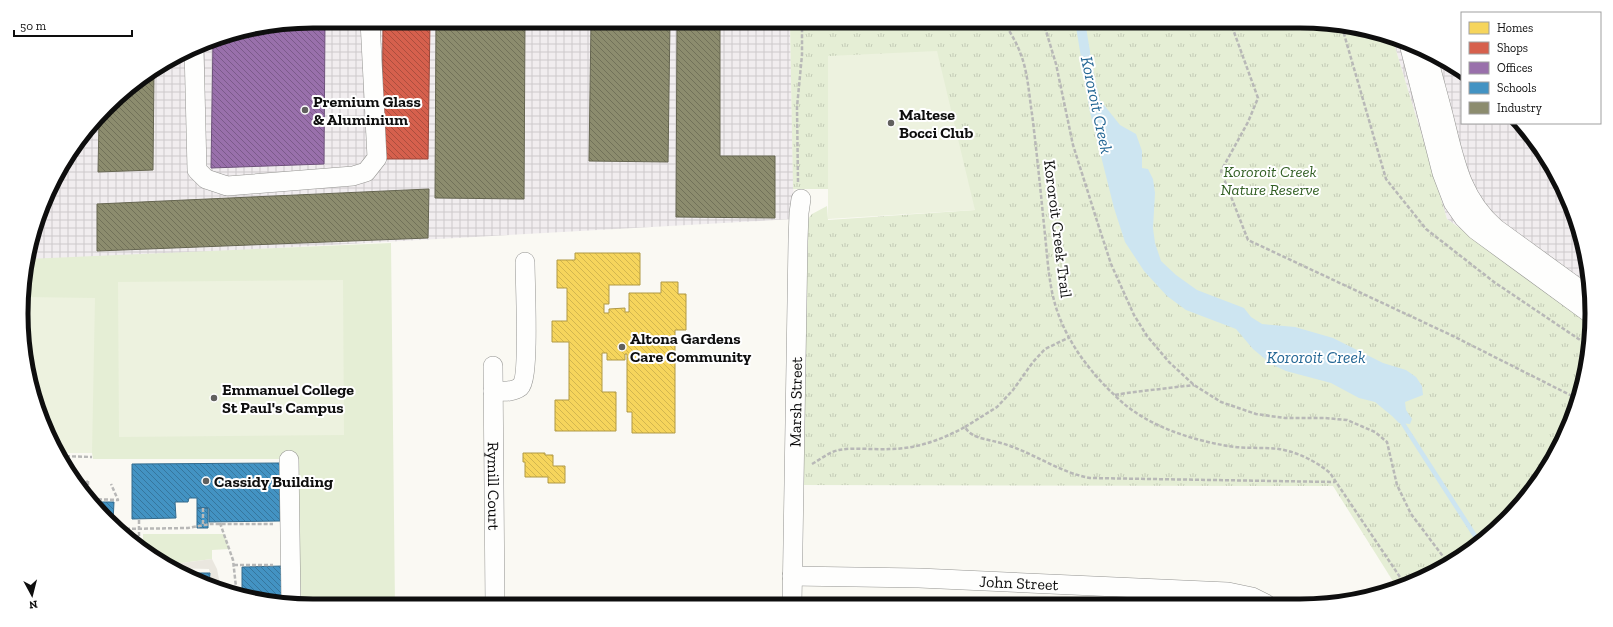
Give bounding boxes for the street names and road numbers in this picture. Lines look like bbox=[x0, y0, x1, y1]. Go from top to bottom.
street label: Kororoit Creek Trail bbox=[1040, 159, 1076, 299]
street label: Marsh Street bbox=[785, 357, 806, 447]
street label: Rymill Court bbox=[484, 442, 504, 530]
street label: John Street bbox=[979, 571, 1059, 594]

